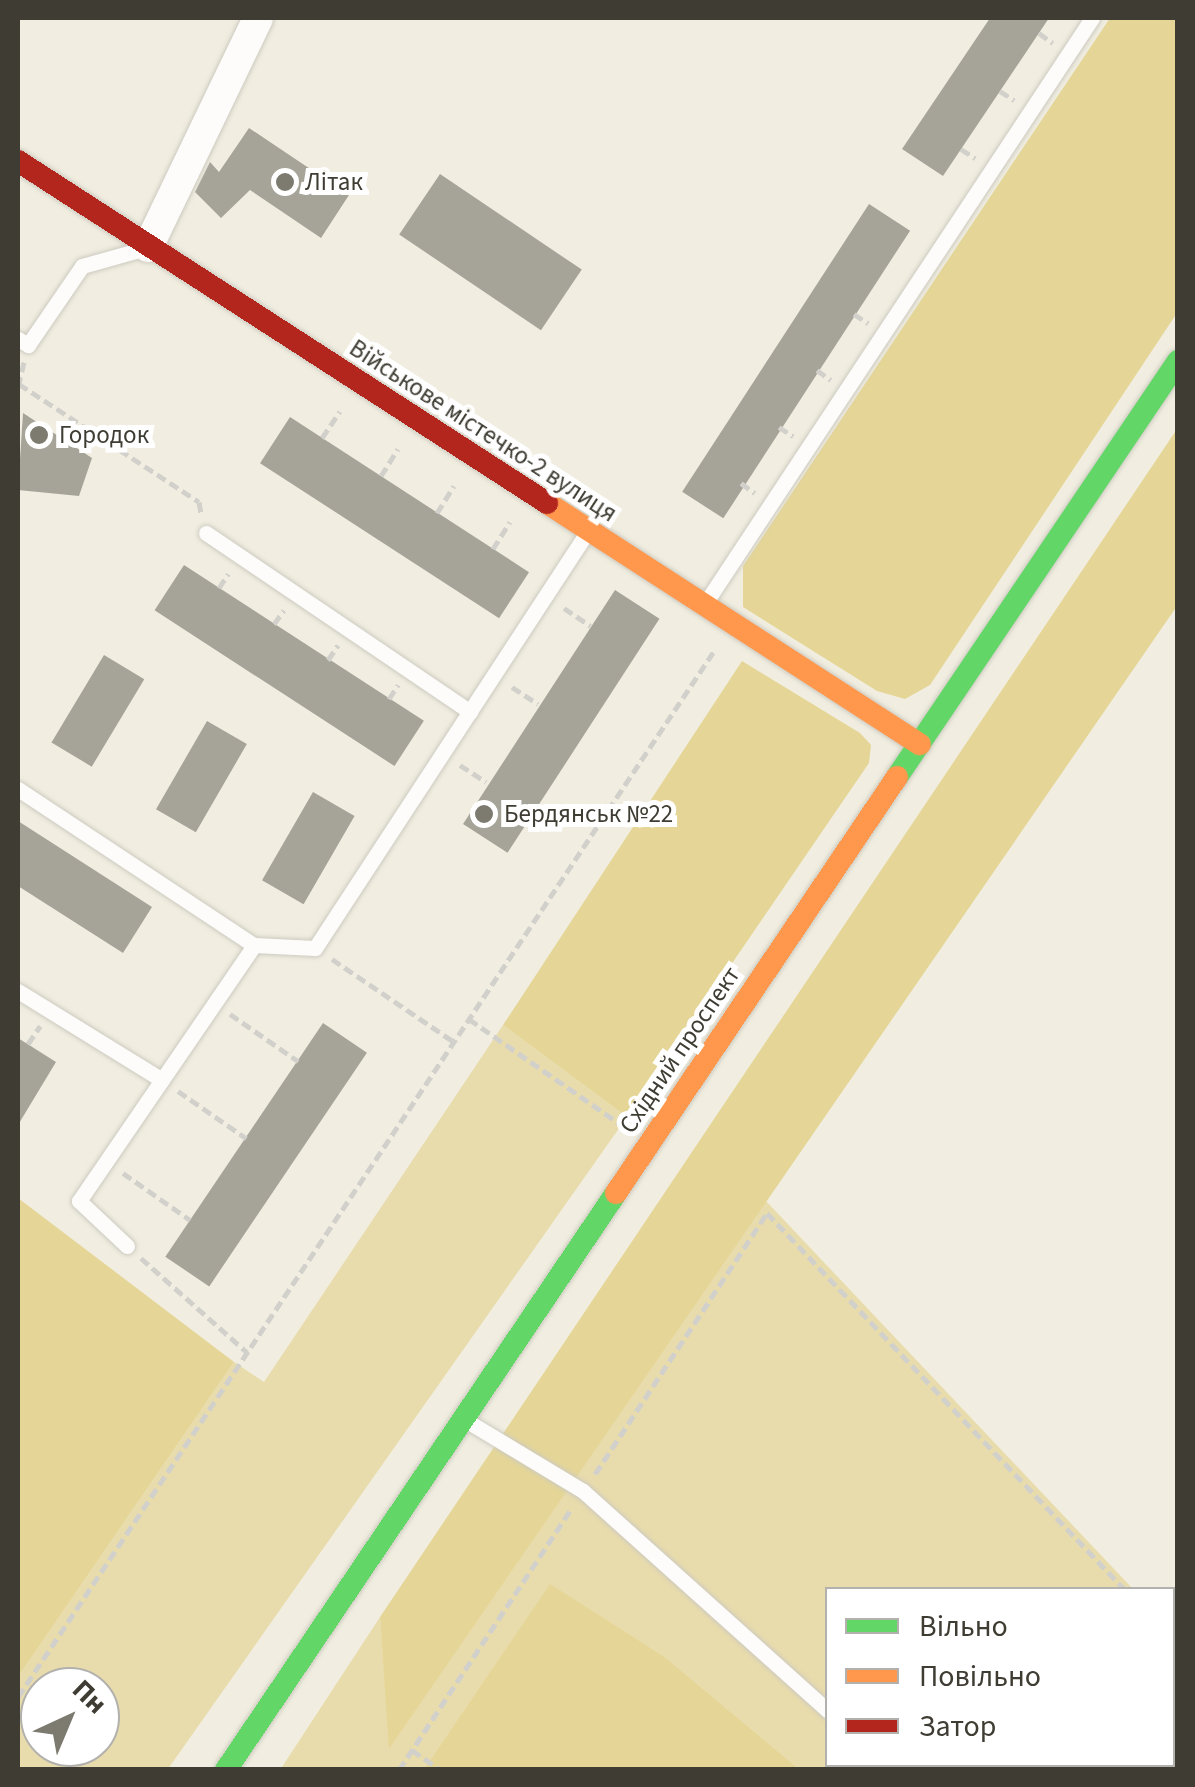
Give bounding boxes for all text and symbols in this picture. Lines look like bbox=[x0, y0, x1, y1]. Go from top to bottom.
place label: Літак bbox=[305, 167, 363, 197]
marker: Літак bbox=[274, 171, 296, 193]
street label: Військове містечко-2 вулиця bbox=[344, 333, 622, 529]
place label: Городок bbox=[59, 420, 149, 450]
marker: Городок bbox=[28, 424, 50, 446]
place label: Бердянськ №22 bbox=[504, 799, 673, 829]
marker: Бердянськ №22 bbox=[473, 803, 495, 825]
street label: Східний проспект bbox=[613, 961, 747, 1139]
legend bbox=[825, 1587, 1175, 1767]
text: Вільно bbox=[919, 1605, 1008, 1648]
text: Повільно bbox=[919, 1655, 1041, 1698]
north arrow bbox=[20, 1667, 120, 1767]
text: Пн bbox=[63, 1670, 116, 1723]
text: Затор bbox=[919, 1705, 997, 1748]

